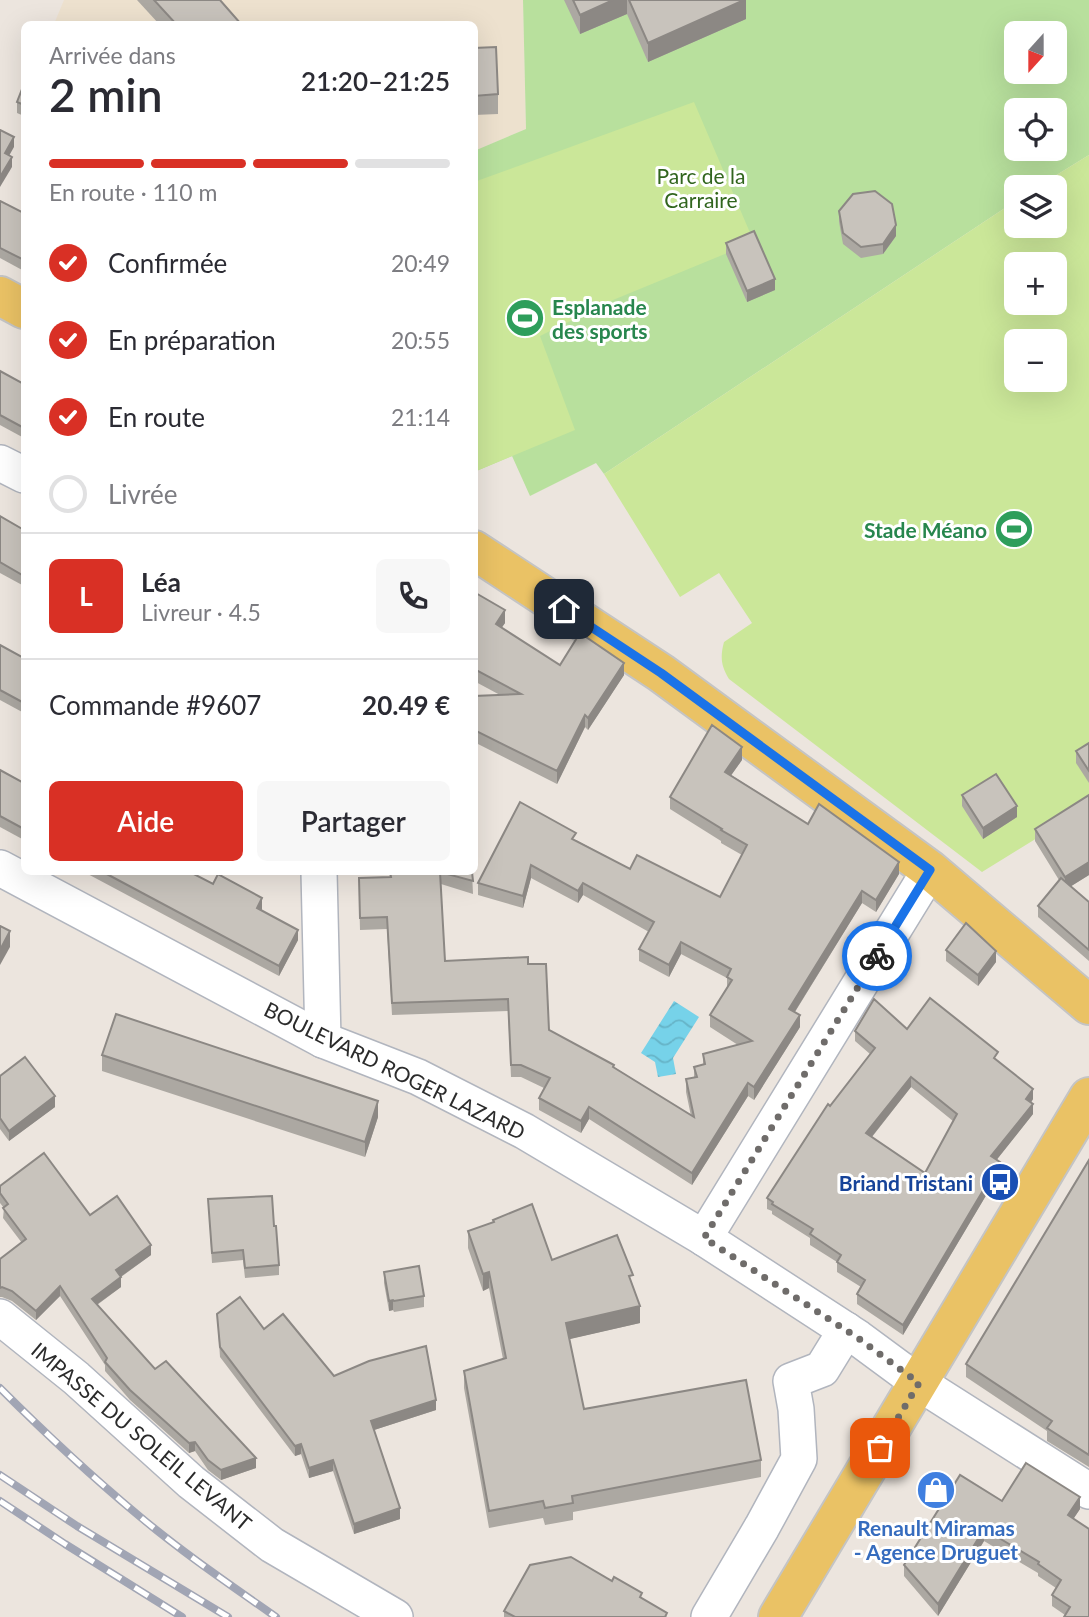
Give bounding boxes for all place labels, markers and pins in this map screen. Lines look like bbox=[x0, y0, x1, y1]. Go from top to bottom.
place label: Esplanade des sports bbox=[552, 294, 648, 343]
sports icon: Esplanade des sports bbox=[504, 297, 546, 339]
sports icon: Stade Méano bbox=[993, 508, 1035, 550]
place label: Stade Méano bbox=[864, 517, 987, 542]
pin bbox=[534, 579, 594, 639]
bus stop icon: Briand Tristani bbox=[979, 1161, 1021, 1203]
place label: Briand Tristani bbox=[839, 1170, 973, 1195]
pin bbox=[850, 1418, 910, 1478]
shop icon: Renault Miramas - Agence Druguet bbox=[915, 1469, 957, 1511]
place label: Renault Miramas - Agence Druguet bbox=[854, 1515, 1018, 1564]

